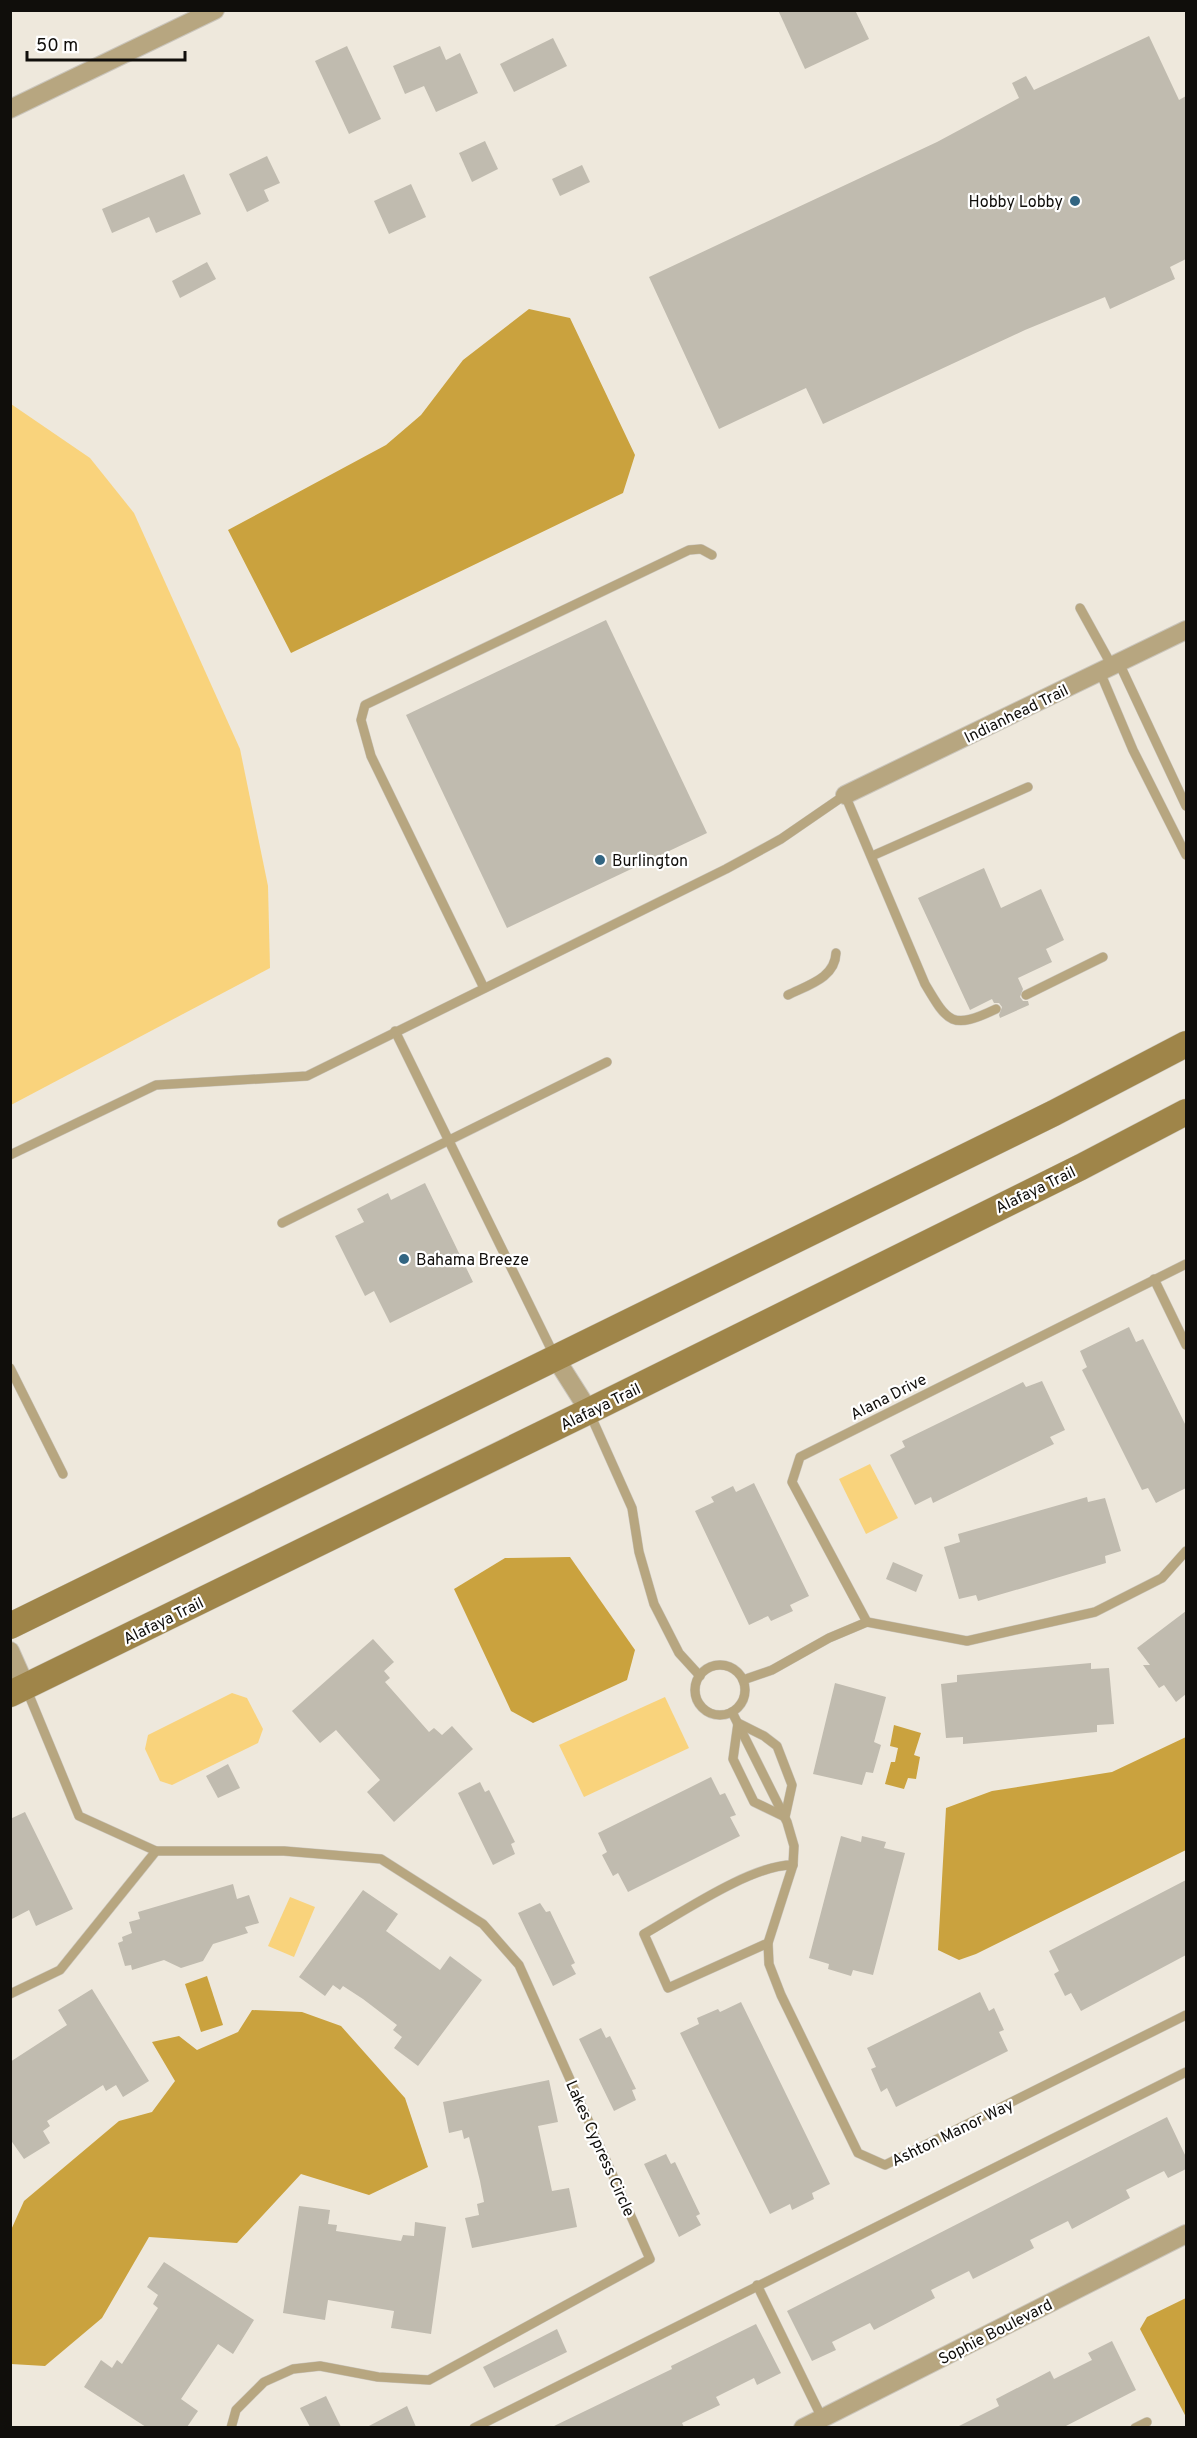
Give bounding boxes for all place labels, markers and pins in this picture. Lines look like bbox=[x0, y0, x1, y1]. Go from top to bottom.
place label: Hobby Lobby bbox=[968, 193, 1063, 213]
marker: Hobby Lobby bbox=[1068, 194, 1082, 208]
place label: Burlington bbox=[612, 852, 688, 872]
marker: Burlington bbox=[593, 853, 607, 867]
place label: Bahama Breeze bbox=[416, 1251, 529, 1271]
marker: Bahama Breeze bbox=[397, 1252, 411, 1266]

